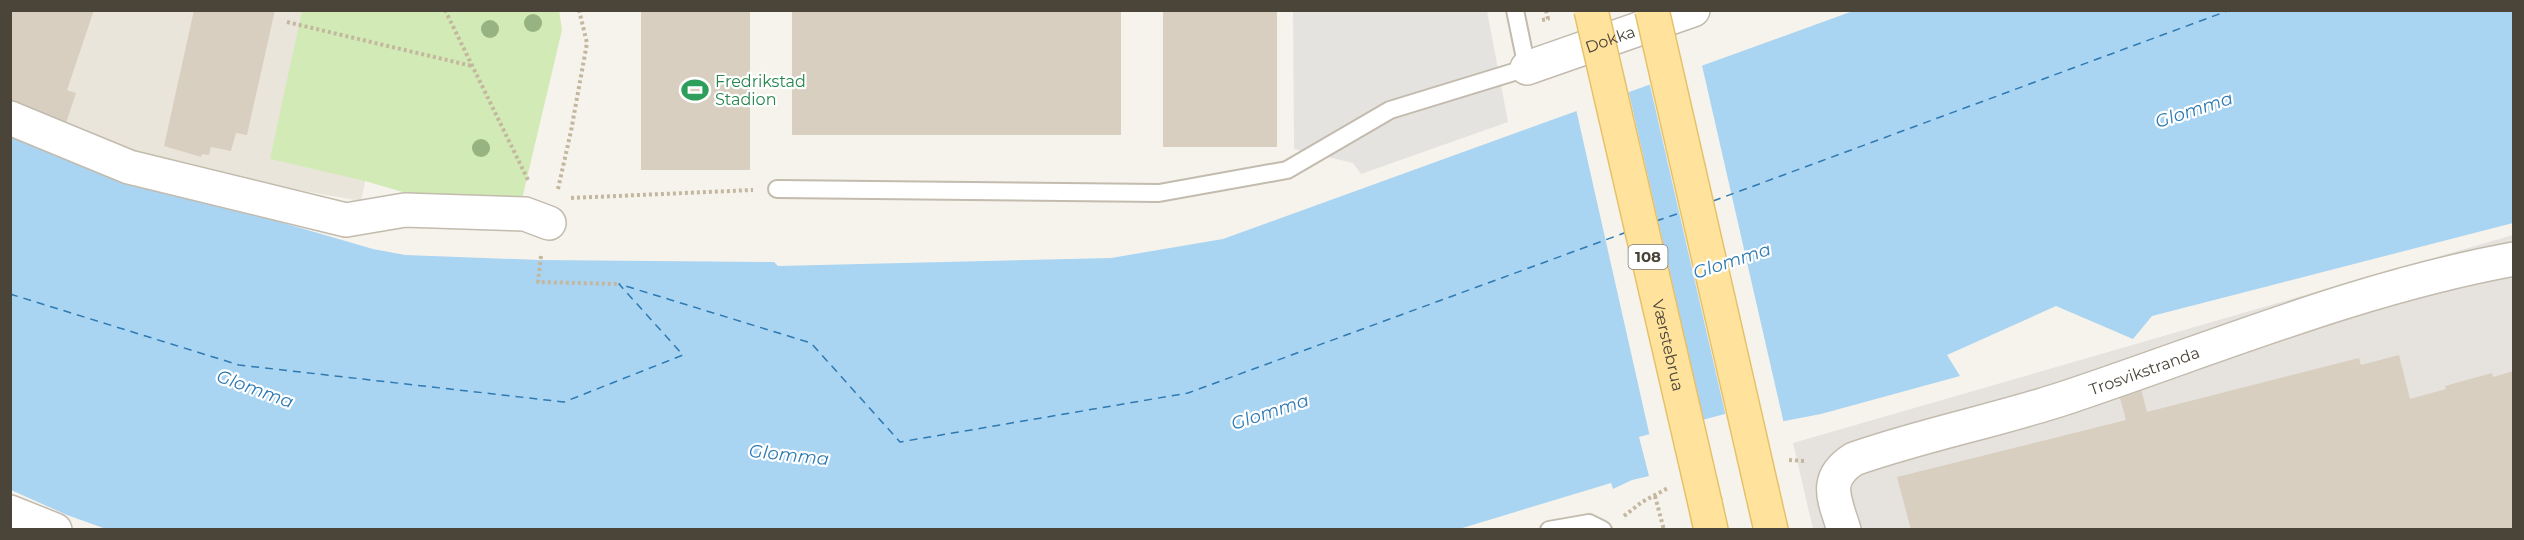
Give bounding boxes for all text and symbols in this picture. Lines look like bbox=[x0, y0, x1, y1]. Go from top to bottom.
street label: Dokka bbox=[1583, 22, 1638, 57]
place label: Fredrikstad Stadion bbox=[715, 72, 806, 109]
sports icon: Fredrikstad Stadion bbox=[680, 75, 710, 105]
water label: Glomma bbox=[2152, 87, 2236, 133]
water label: Glomma bbox=[1690, 238, 1774, 284]
road number: 108 bbox=[1628, 245, 1668, 269]
street label: Værstebrua bbox=[1648, 298, 1688, 393]
street label: Trosvikstranda bbox=[2087, 343, 2202, 399]
water label: Glomma bbox=[213, 365, 297, 413]
water label: Glomma bbox=[1228, 389, 1312, 435]
water label: Glomma bbox=[748, 440, 830, 470]

